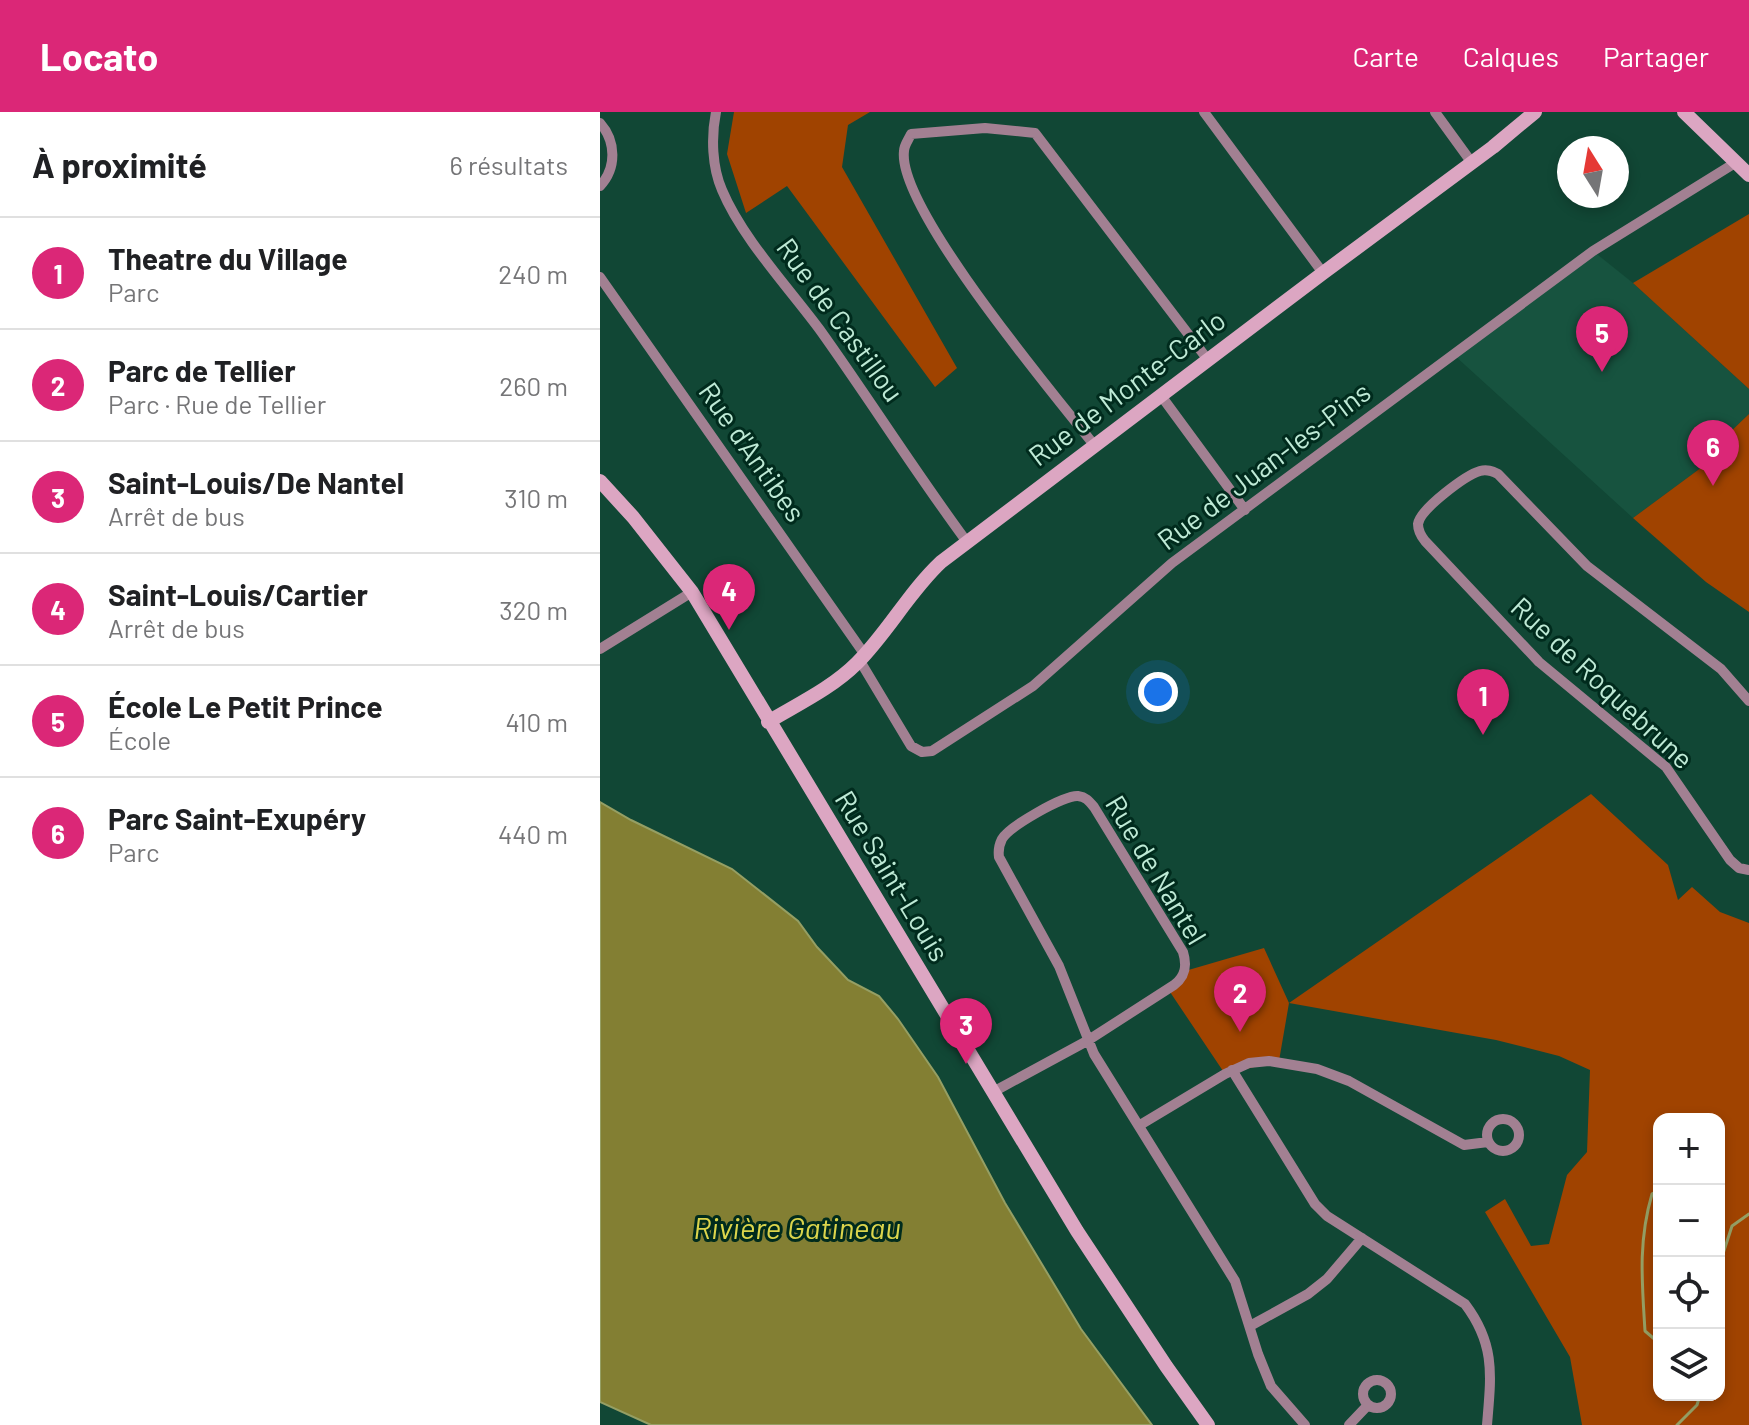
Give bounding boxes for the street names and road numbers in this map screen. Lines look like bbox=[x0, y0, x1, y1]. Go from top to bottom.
street label: Rue de Castillou bbox=[770, 231, 911, 408]
street label: Rue de Monte-Carlo bbox=[1021, 302, 1232, 472]
street label: Rue de Juan-les-Pins bbox=[1150, 374, 1377, 556]
street label: Rue d'Antibes bbox=[692, 375, 813, 528]
street label: Rue de Roquebrune bbox=[1505, 589, 1701, 775]
street label: Rue Saint-Louis bbox=[829, 784, 957, 967]
street label: Rue de Nantel bbox=[1099, 789, 1215, 950]

